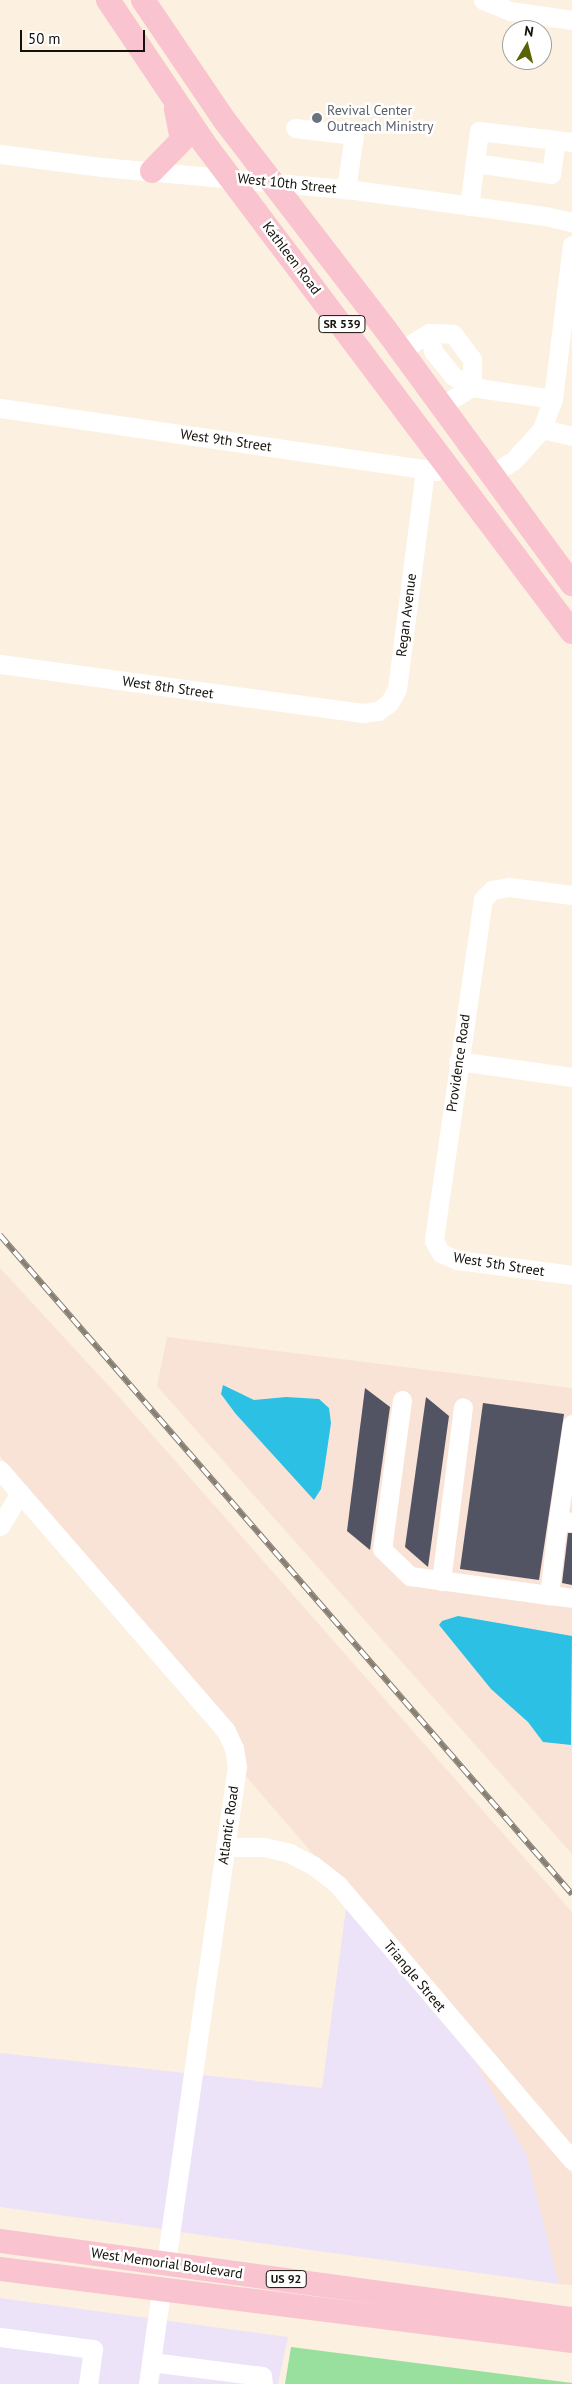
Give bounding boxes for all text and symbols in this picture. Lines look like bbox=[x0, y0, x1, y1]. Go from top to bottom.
scale bar bbox=[22, 20, 148, 52]
north arrow bbox=[502, 20, 552, 70]
text: N bbox=[523, 22, 535, 41]
text: 50 m bbox=[28, 29, 61, 48]
place label: Revival Center Outreach Ministry bbox=[327, 102, 434, 134]
marker: Revival Center Outreach Ministry bbox=[311, 112, 323, 124]
street label: West 10th Street bbox=[237, 169, 337, 197]
street label: Kathleen Road bbox=[259, 218, 325, 298]
road number: SR 539 bbox=[318, 314, 366, 334]
street label: West 9th Street bbox=[179, 425, 273, 455]
street label: Regan Avenue bbox=[393, 572, 419, 658]
street label: West 8th Street bbox=[121, 672, 215, 702]
street label: Providence Road bbox=[443, 1013, 473, 1113]
street label: West 5th Street bbox=[452, 1249, 546, 1279]
street label: Atlantic Road bbox=[214, 1784, 242, 1866]
street label: Triangle Street bbox=[380, 1937, 450, 2015]
street label: West Memorial Boulevard bbox=[90, 2244, 244, 2282]
road number: US 92 bbox=[265, 2270, 307, 2288]

